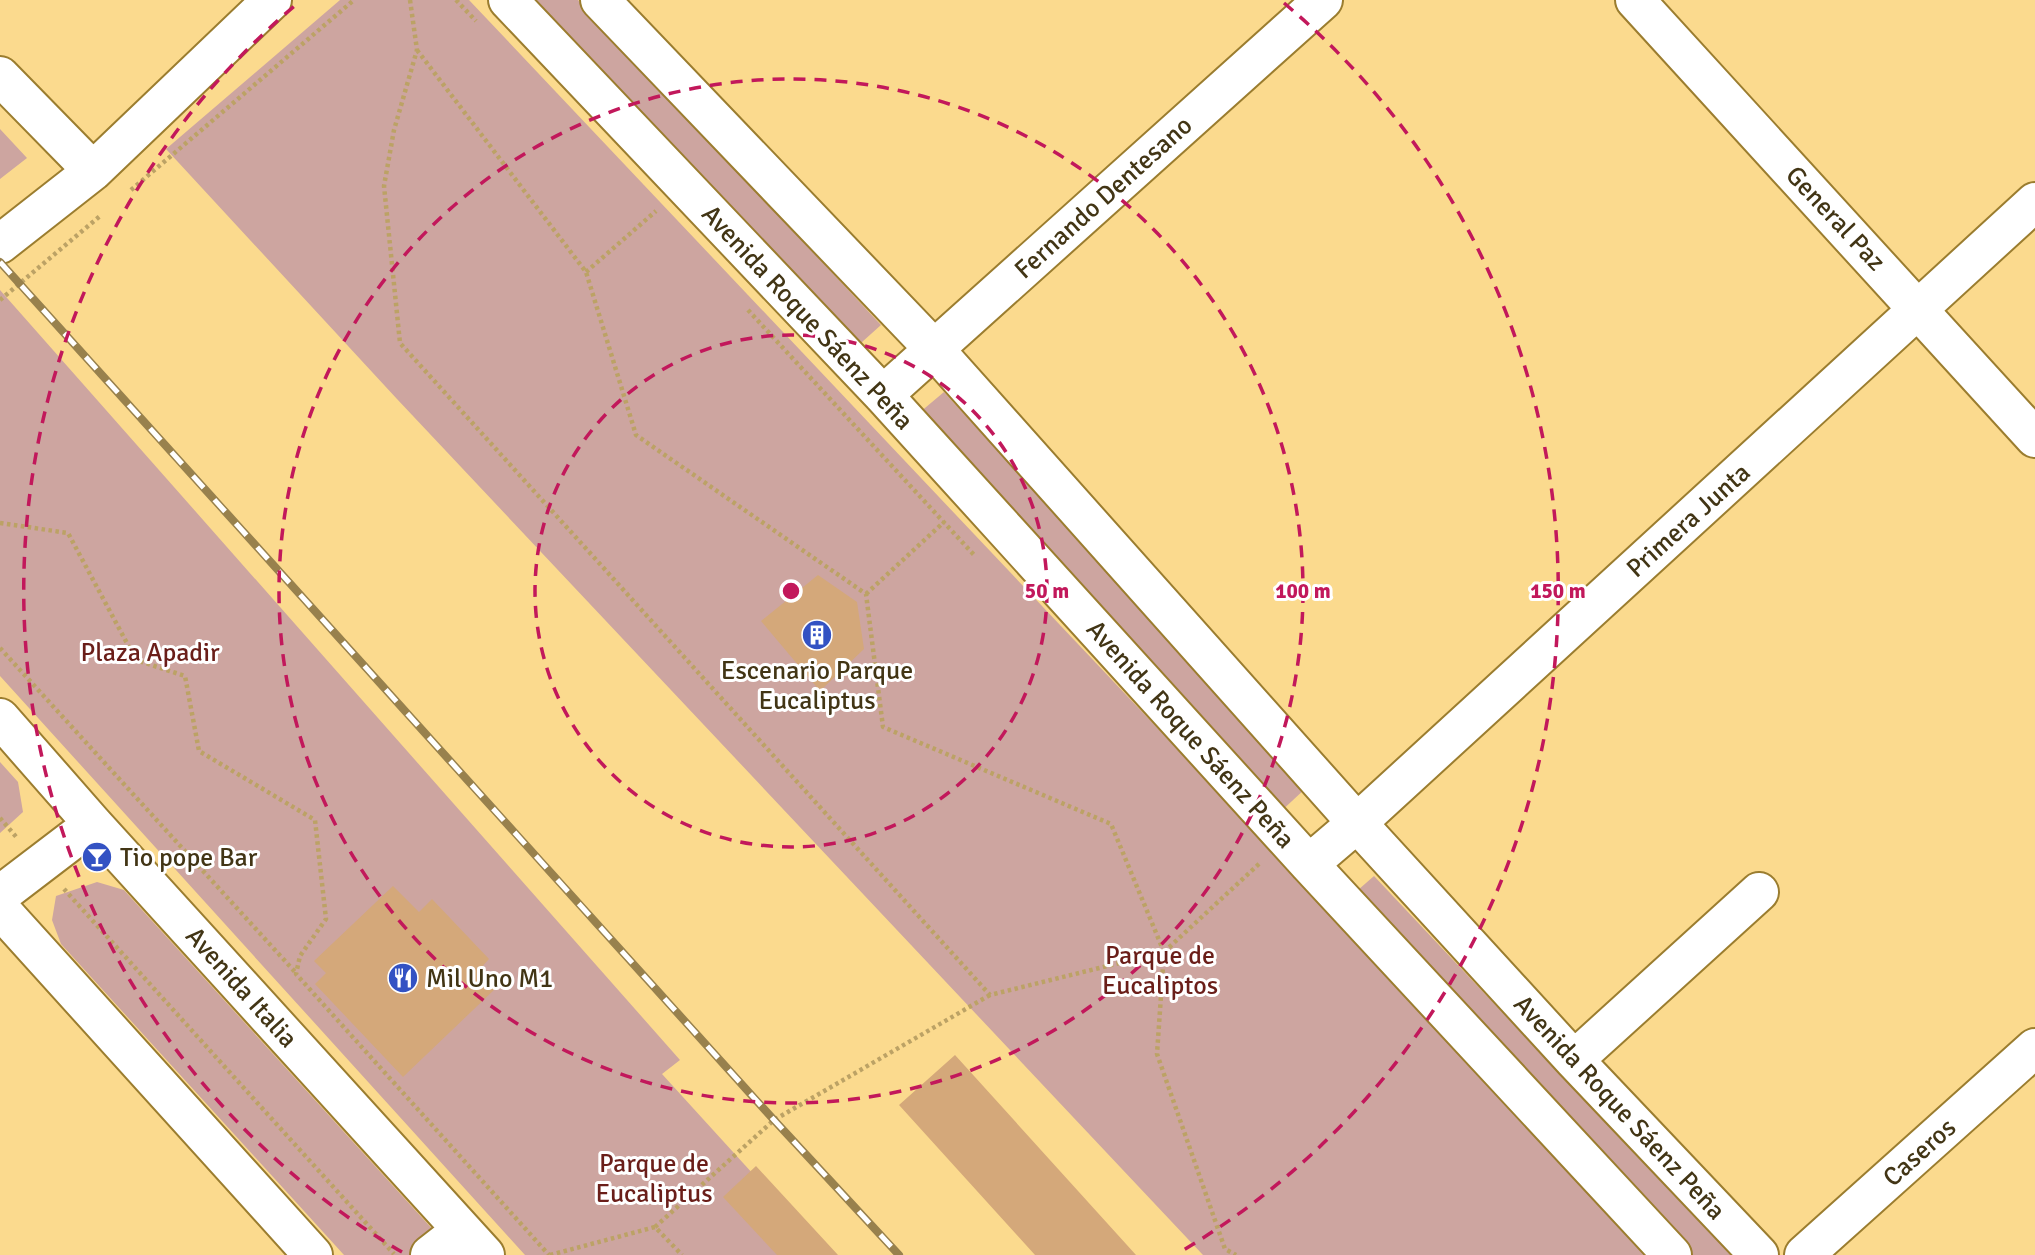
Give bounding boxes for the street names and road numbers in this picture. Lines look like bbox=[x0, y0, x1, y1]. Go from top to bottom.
street label: Fernando Dentesano bbox=[1008, 110, 1199, 286]
street label: General Paz bbox=[1779, 160, 1892, 278]
street label: Avenida Roque Sáenz Peña bbox=[695, 199, 920, 437]
street label: Primera Junta bbox=[1620, 457, 1757, 585]
street label: Avenida Roque Sáenz Peña bbox=[1079, 614, 1301, 855]
street label: Avenida Italia bbox=[179, 921, 304, 1055]
street label: Avenida Roque Sáenz Peña bbox=[1507, 989, 1732, 1227]
street label: Caseros bbox=[1877, 1112, 1963, 1194]

